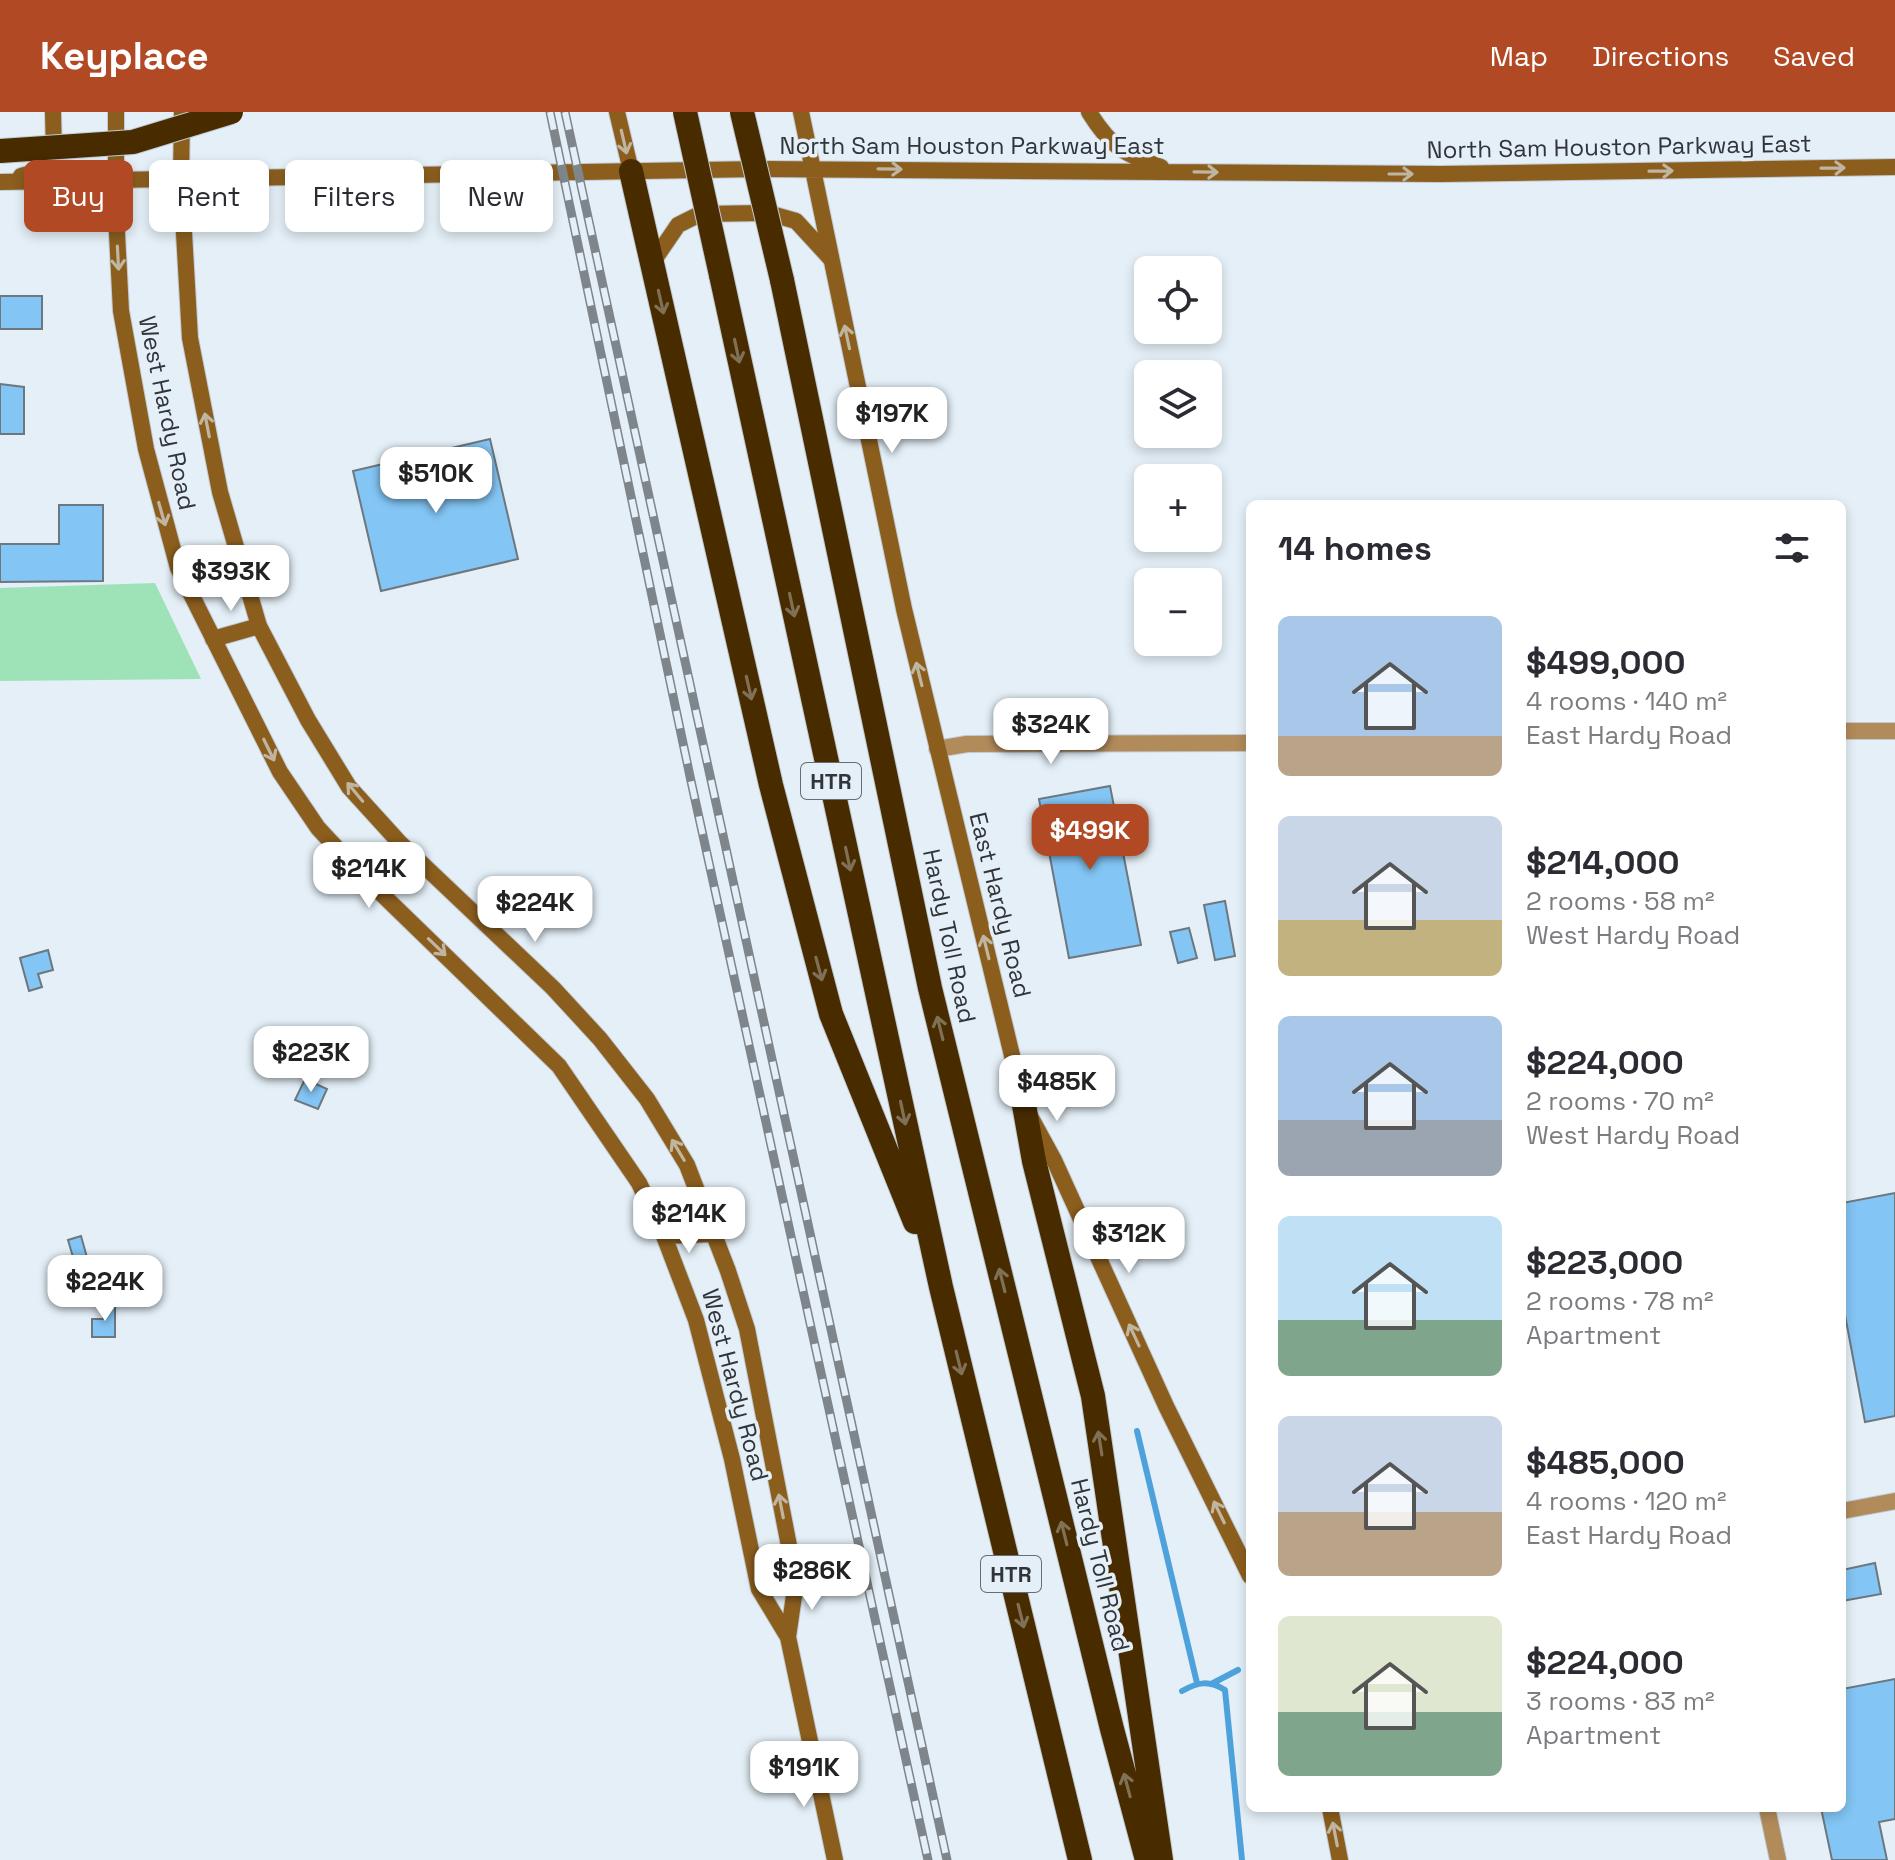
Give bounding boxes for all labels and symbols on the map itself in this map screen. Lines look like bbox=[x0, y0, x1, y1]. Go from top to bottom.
one-way arrow bbox=[617, 128, 632, 154]
street label: North Sam Houston Parkway East bbox=[1426, 128, 1812, 165]
street label: North Sam Houston Parkway East bbox=[780, 130, 1164, 161]
one-way arrow bbox=[1819, 160, 1846, 175]
one-way arrow bbox=[876, 161, 903, 177]
one-way arrow bbox=[1647, 163, 1674, 178]
one-way arrow bbox=[1192, 164, 1219, 180]
one-way arrow bbox=[1387, 166, 1414, 182]
one-way arrow bbox=[111, 244, 126, 271]
one-way arrow bbox=[654, 289, 669, 314]
street label: West Hardy Road bbox=[132, 313, 203, 513]
one-way arrow bbox=[839, 325, 854, 351]
one-way arrow bbox=[730, 338, 745, 364]
pin: $197K bbox=[836, 387, 948, 455]
one-way arrow bbox=[199, 413, 214, 438]
pin: $510K bbox=[380, 447, 492, 515]
one-way arrow bbox=[156, 501, 171, 526]
pin: $393K bbox=[175, 545, 287, 613]
one-way arrow bbox=[785, 592, 800, 618]
one-way arrow bbox=[911, 661, 926, 687]
one-way arrow bbox=[742, 675, 757, 701]
pin: $324K bbox=[995, 698, 1107, 766]
one-way arrow bbox=[262, 738, 277, 762]
road number: HTR bbox=[801, 763, 861, 799]
one-way arrow bbox=[346, 783, 364, 803]
pin: $499K bbox=[1034, 804, 1146, 872]
street label: East Hardy Road bbox=[962, 809, 1039, 1001]
pin: $214K bbox=[313, 842, 425, 910]
one-way arrow bbox=[841, 846, 856, 872]
street label: Hardy Toll Road bbox=[916, 846, 983, 1026]
pin: $224K bbox=[479, 876, 591, 944]
one-way arrow bbox=[977, 935, 992, 961]
one-way arrow bbox=[426, 937, 446, 956]
one-way arrow bbox=[812, 955, 827, 981]
one-way arrow bbox=[932, 1015, 947, 1041]
pin: $223K bbox=[255, 1026, 367, 1094]
pin: $485K bbox=[1001, 1055, 1113, 1123]
one-way arrow bbox=[896, 1100, 911, 1126]
one-way arrow bbox=[670, 1139, 686, 1162]
pin: $214K bbox=[633, 1187, 745, 1255]
pin: $312K bbox=[1073, 1207, 1185, 1275]
pin: $224K bbox=[49, 1255, 161, 1323]
one-way arrow bbox=[993, 1268, 1008, 1293]
street label: West Hardy Road bbox=[695, 1285, 776, 1484]
one-way arrow bbox=[1126, 1323, 1141, 1348]
one-way arrow bbox=[953, 1350, 968, 1376]
one-way arrow bbox=[1092, 1430, 1107, 1456]
street label: Hardy Toll Road bbox=[1064, 1475, 1137, 1655]
one-way arrow bbox=[773, 1493, 788, 1519]
one-way arrow bbox=[1211, 1500, 1226, 1524]
one-way arrow bbox=[1055, 1520, 1070, 1546]
pin: $286K bbox=[756, 1544, 868, 1612]
road number: HTR bbox=[981, 1556, 1041, 1592]
one-way arrow bbox=[1014, 1603, 1029, 1628]
pin: $191K bbox=[748, 1741, 860, 1809]
one-way arrow bbox=[1119, 1772, 1134, 1798]
one-way arrow bbox=[1326, 1822, 1341, 1847]

